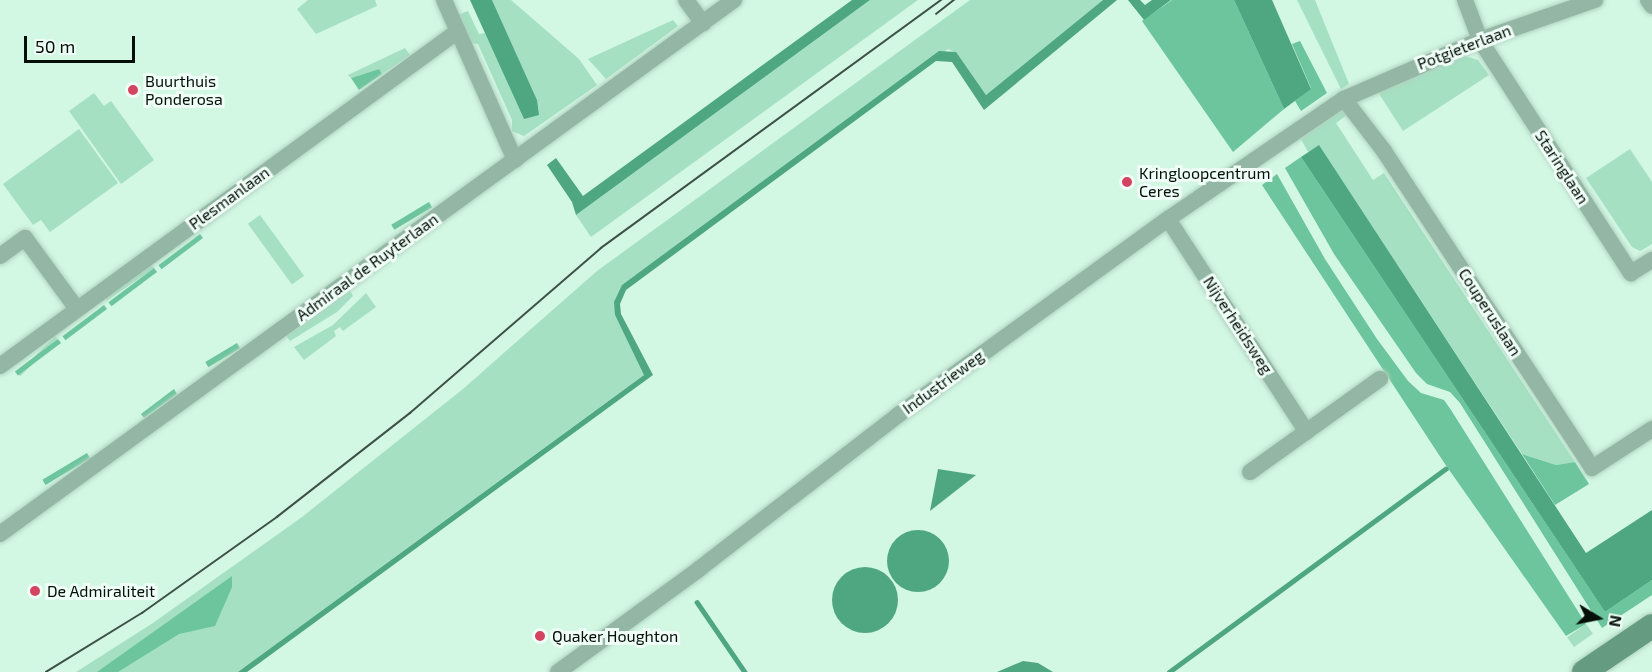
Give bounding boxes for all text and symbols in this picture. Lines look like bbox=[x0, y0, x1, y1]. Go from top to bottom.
street label: Potgieterlaan bbox=[1414, 20, 1514, 74]
scale bar bbox=[27, 24, 138, 62]
text: 50 m bbox=[35, 35, 75, 57]
place label: Buurthuis Ponderosa bbox=[145, 71, 223, 109]
marker: Buurthuis Ponderosa bbox=[126, 83, 140, 97]
street label: Staringlaan bbox=[1531, 127, 1593, 207]
street label: Plesmanlaan bbox=[185, 162, 273, 234]
place label: Kringloopcentrum Ceres bbox=[1139, 163, 1271, 201]
marker: Kringloopcentrum Ceres bbox=[1120, 175, 1134, 189]
street label: Admiraal de Ruyterlaan bbox=[292, 209, 442, 325]
street label: Couperuslaan bbox=[1455, 265, 1525, 359]
street label: Nijverheidsweg bbox=[1199, 273, 1277, 377]
street label: Industrieweg bbox=[899, 346, 987, 418]
place label: De Admiraliteit bbox=[47, 581, 156, 601]
marker: De Admiraliteit bbox=[28, 584, 42, 598]
north arrow bbox=[1568, 588, 1628, 648]
text: N bbox=[1606, 614, 1627, 629]
place label: Quaker Houghton bbox=[552, 626, 679, 646]
marker: Quaker Houghton bbox=[533, 629, 547, 643]

